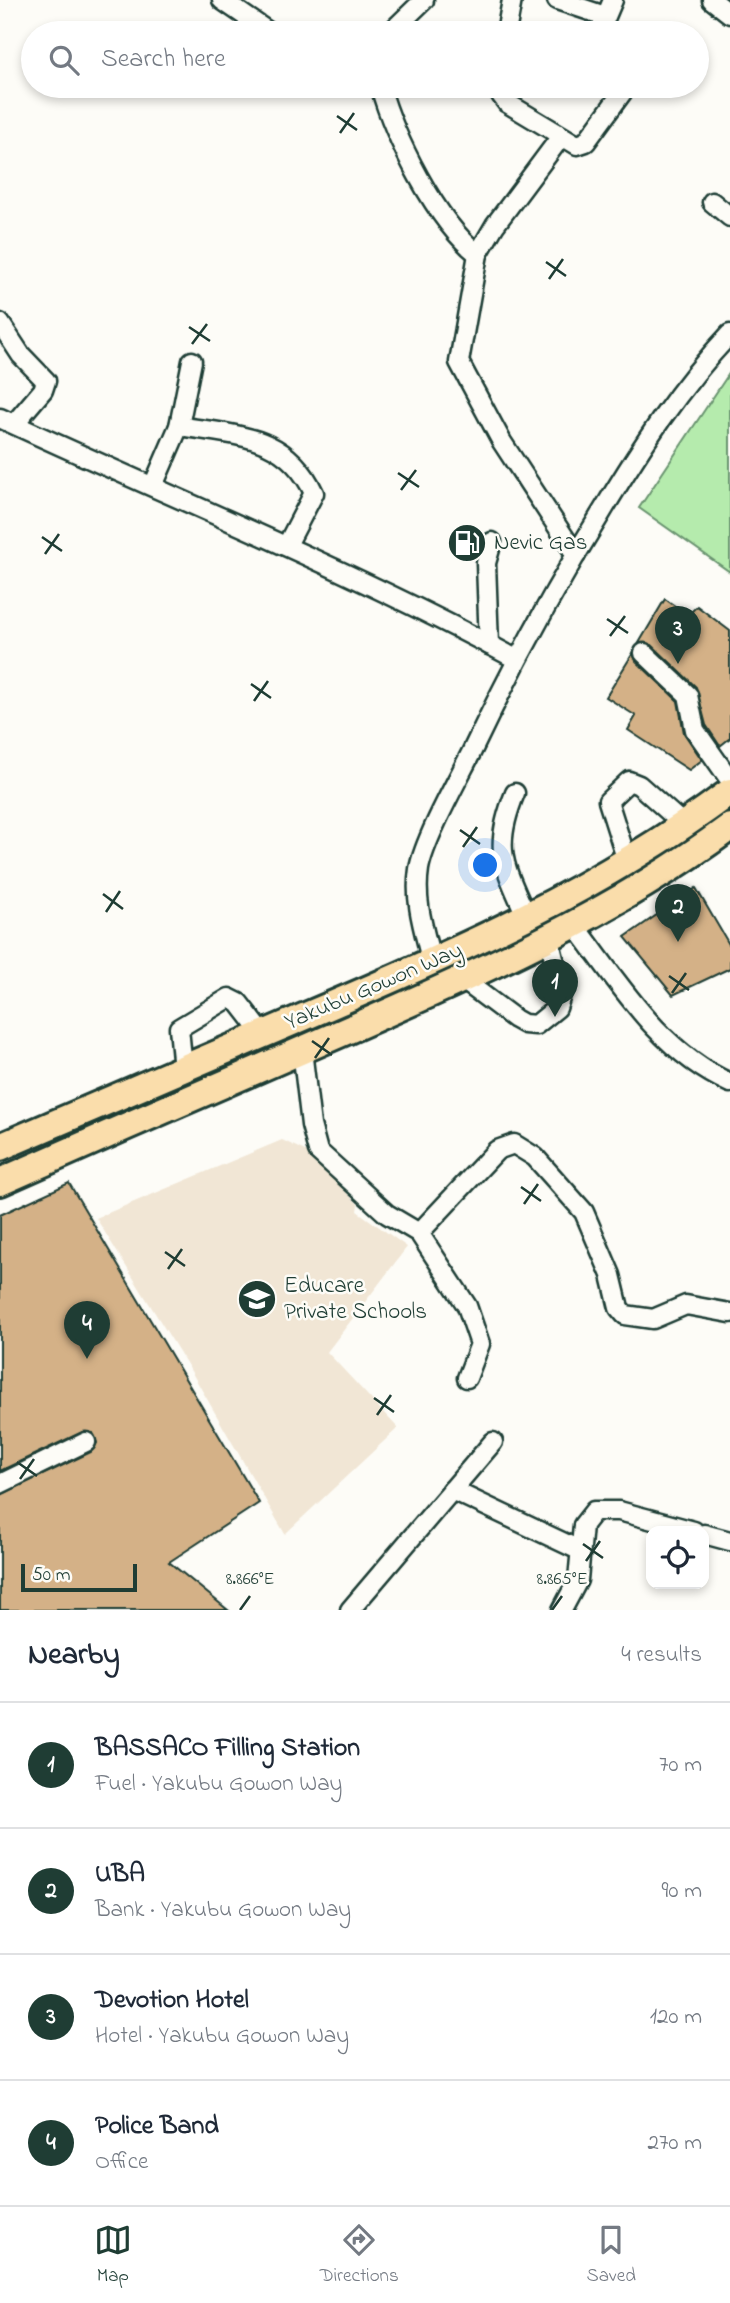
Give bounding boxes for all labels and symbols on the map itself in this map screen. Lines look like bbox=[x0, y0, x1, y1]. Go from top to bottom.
fuel station icon: Nevic Gas bbox=[446, 522, 488, 564]
place label: Nevic Gas bbox=[494, 527, 587, 560]
pin: 3 bbox=[655, 606, 701, 664]
your location bbox=[468, 848, 502, 882]
pin: 2 bbox=[655, 884, 701, 942]
street label: Yakubu Gowon Way bbox=[280, 935, 469, 1041]
pin: 1 bbox=[532, 959, 578, 1017]
place label: Educare Private Schools bbox=[284, 1270, 427, 1329]
school or university icon: Educare Private Schools bbox=[236, 1278, 278, 1320]
pin: 4 bbox=[64, 1301, 110, 1359]
scale bar bbox=[21, 1561, 136, 1593]
text: 8.866°E bbox=[226, 1567, 274, 1593]
text: 8.865°E bbox=[536, 1567, 588, 1593]

